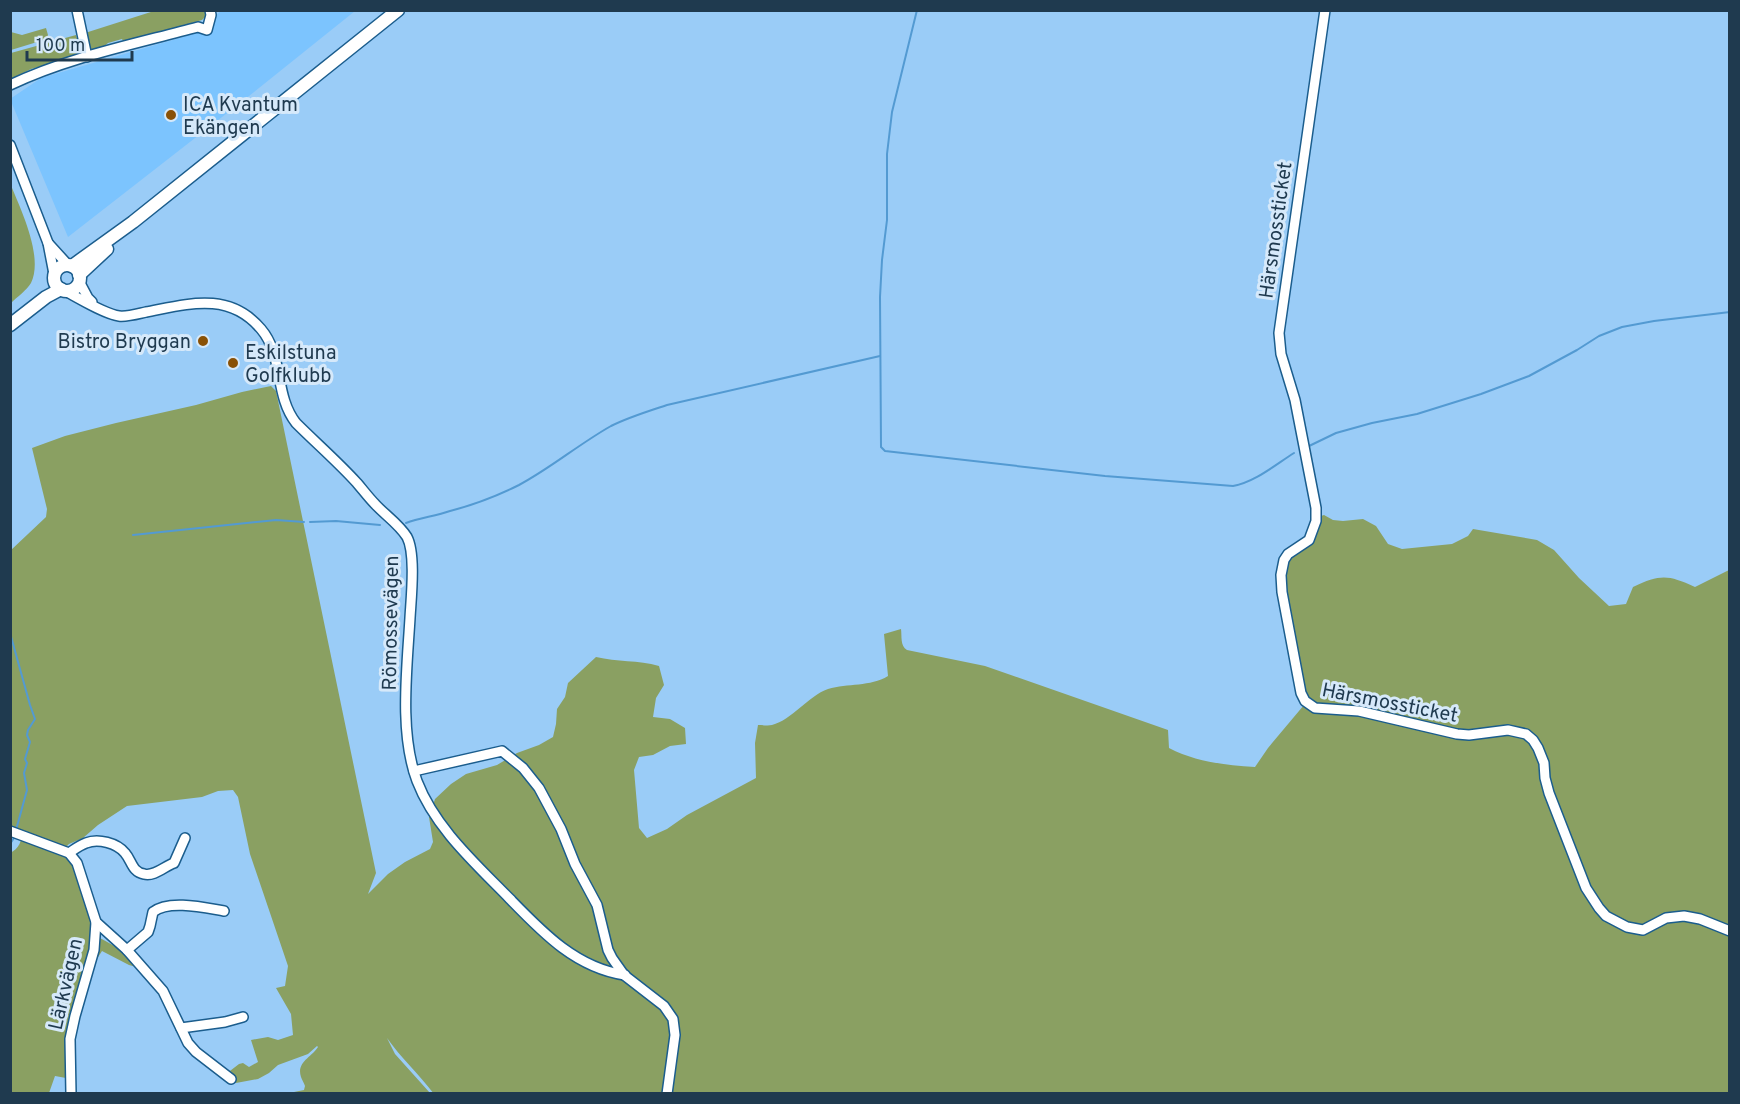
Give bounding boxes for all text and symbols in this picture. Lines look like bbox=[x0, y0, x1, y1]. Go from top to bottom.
scale bar bbox=[27, 24, 132, 62]
text: 100 m bbox=[36, 35, 85, 58]
place label: ICA Kvantum Ekängen bbox=[183, 93, 298, 142]
marker: ICA Kvantum Ekängen bbox=[164, 108, 178, 122]
street label: Härsmossticket bbox=[1255, 160, 1299, 300]
place label: Bistro Bryggan bbox=[58, 330, 191, 356]
marker: Bistro Bryggan bbox=[196, 334, 210, 348]
place label: Eskilstuna Golfklubb bbox=[245, 341, 336, 390]
marker: Eskilstuna Golfklubb bbox=[226, 356, 240, 370]
street label: Römossevägen bbox=[378, 555, 406, 691]
street label: Härsmossticket bbox=[1319, 678, 1460, 730]
street label: Lärkvägen bbox=[44, 936, 90, 1033]

